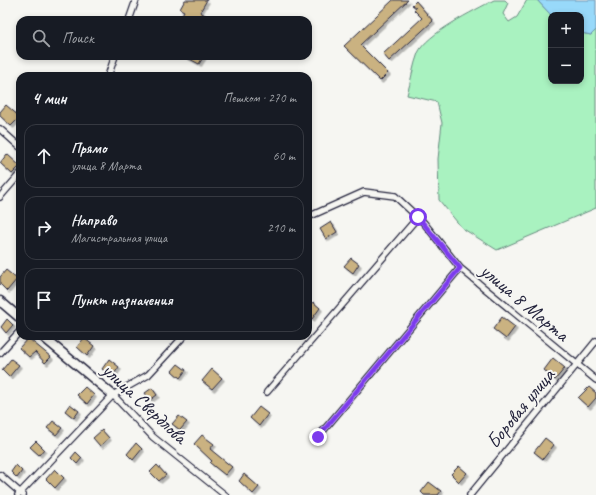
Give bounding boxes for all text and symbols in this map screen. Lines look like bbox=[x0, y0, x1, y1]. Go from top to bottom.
map controls bbox=[548, 12, 584, 84]
button: + bbox=[548, 12, 584, 48]
search box bbox=[16, 16, 312, 60]
icon: search bbox=[30, 27, 52, 49]
text: Поиск bbox=[62, 29, 94, 48]
button: − bbox=[548, 48, 584, 84]
text: 4 мин bbox=[32, 88, 67, 109]
text: Пешком · 270 m bbox=[223, 90, 296, 106]
text: Прямо bbox=[71, 139, 107, 158]
icon: ahead bbox=[33, 145, 55, 167]
text: 60 m bbox=[273, 148, 295, 164]
text: улица 8 Марта bbox=[71, 158, 141, 174]
route start bbox=[409, 208, 427, 226]
text: Направо bbox=[71, 211, 117, 230]
icon: right bbox=[33, 217, 55, 239]
text: 210 m bbox=[267, 220, 295, 236]
text: Магистральная улица bbox=[71, 230, 167, 246]
street label: улица 8 Марта bbox=[474, 257, 576, 348]
icon: arrive bbox=[33, 289, 55, 311]
text: Пункт назначения bbox=[71, 291, 173, 310]
street label: улица Свердлова bbox=[96, 357, 194, 450]
street label: Боровая улица bbox=[481, 362, 561, 453]
route end bbox=[309, 428, 327, 446]

